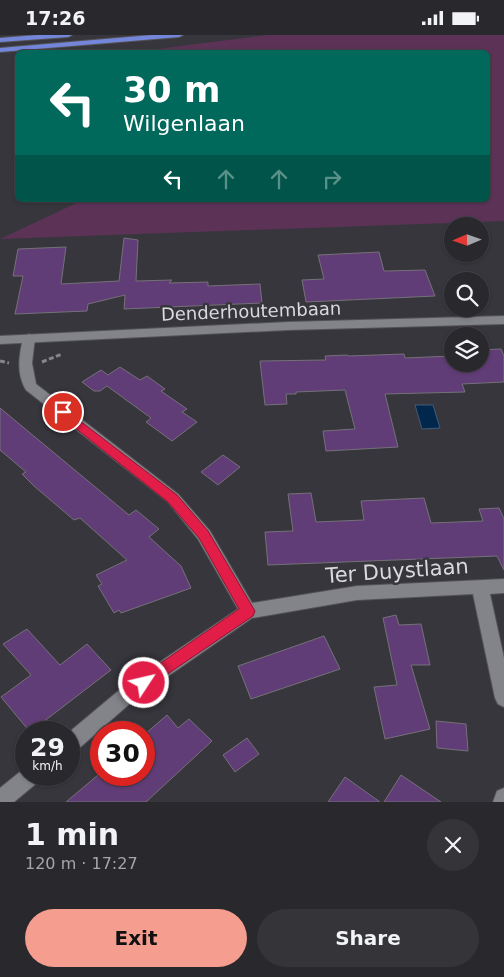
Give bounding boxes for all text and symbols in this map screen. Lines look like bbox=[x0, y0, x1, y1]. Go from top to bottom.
text: 17:26 bbox=[25, 7, 85, 29]
icon: left bbox=[40, 70, 105, 135]
text: 30 m bbox=[123, 70, 220, 110]
text: Wilgenlaan bbox=[123, 111, 245, 136]
icon: left bbox=[159, 165, 187, 193]
icon: ahead bbox=[212, 165, 240, 193]
icon: ahead bbox=[265, 165, 293, 193]
icon: right bbox=[318, 165, 346, 193]
north arrow bbox=[444, 217, 489, 263]
map controls bbox=[444, 217, 489, 372]
button: search bbox=[444, 272, 489, 317]
street label: Denderhoutembaan bbox=[161, 297, 341, 325]
button: layers bbox=[444, 327, 489, 372]
pin bbox=[42, 391, 84, 433]
icon: arrive bbox=[49, 398, 77, 426]
street label: Ter Duystlaan bbox=[324, 554, 469, 588]
position arrow bbox=[117, 656, 169, 708]
speed limit sign: 30 bbox=[90, 721, 155, 786]
text: 29 bbox=[30, 733, 65, 762]
text: km/h bbox=[32, 759, 63, 773]
text: 1 min bbox=[25, 817, 119, 852]
button: close bbox=[427, 819, 479, 871]
text: 120 m · 17:27 bbox=[25, 854, 138, 873]
button: Exit bbox=[25, 909, 247, 967]
button: Share bbox=[257, 909, 479, 967]

